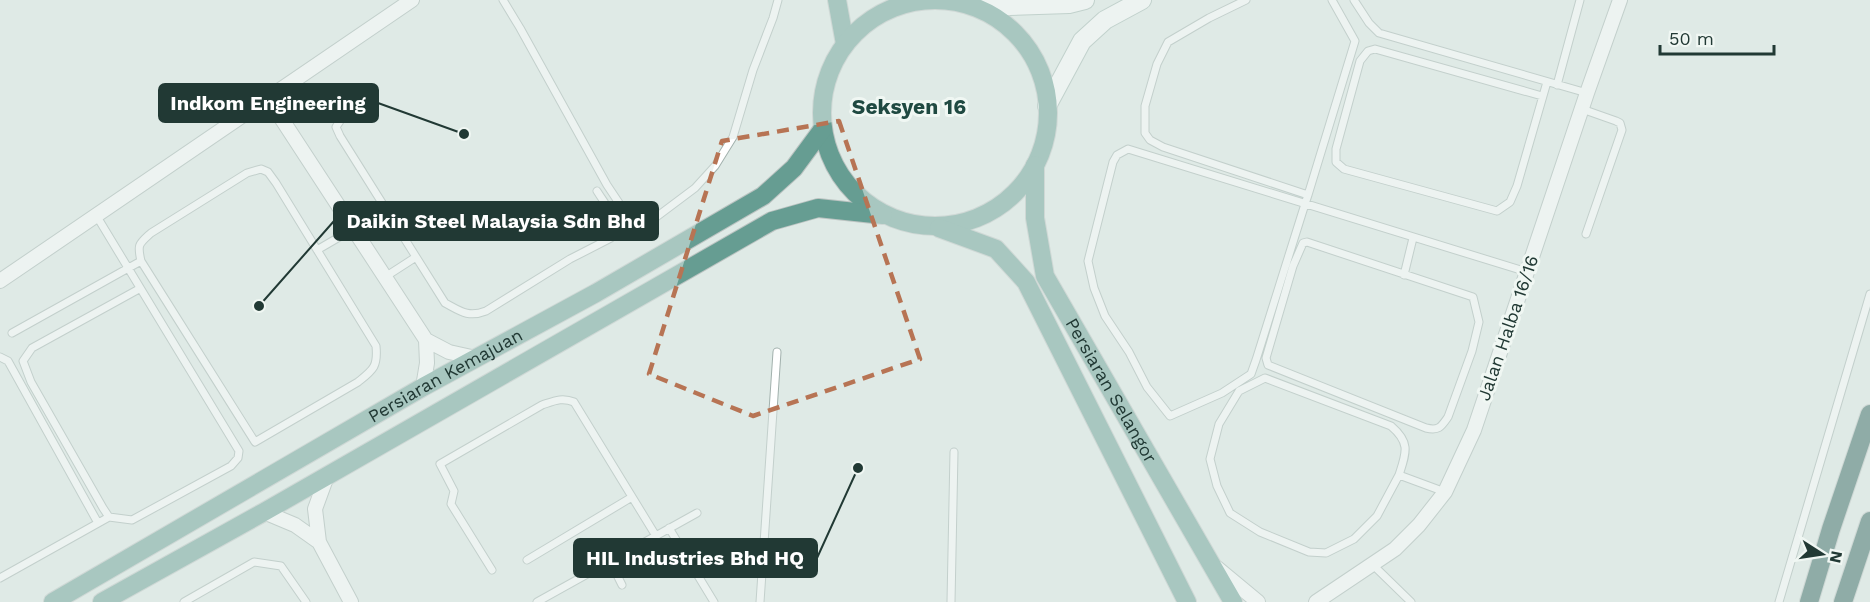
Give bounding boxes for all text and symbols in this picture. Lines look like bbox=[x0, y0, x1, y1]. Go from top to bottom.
scale bar bbox=[1660, 18, 1774, 56]
text: 50 m bbox=[1669, 28, 1714, 49]
callout: Indkom Engineering bbox=[159, 84, 378, 122]
text: Indkom Engineering bbox=[170, 91, 366, 115]
district label: Seksyen 16 bbox=[852, 94, 966, 119]
callout: Daikin Steel Malaysia Sdn Bhd bbox=[334, 202, 658, 240]
text: Daikin Steel Malaysia Sdn Bhd bbox=[346, 209, 646, 233]
street label: Jalan Halba 16/16 bbox=[1473, 252, 1542, 403]
street label: Persiaran Selangor bbox=[1061, 314, 1161, 466]
street label: Persiaran Kemajuan bbox=[364, 324, 526, 427]
north arrow bbox=[1792, 524, 1852, 584]
callout: HIL Industries Bhd HQ bbox=[574, 539, 817, 577]
text: HIL Industries Bhd HQ bbox=[586, 546, 804, 570]
text: N bbox=[1826, 549, 1847, 565]

